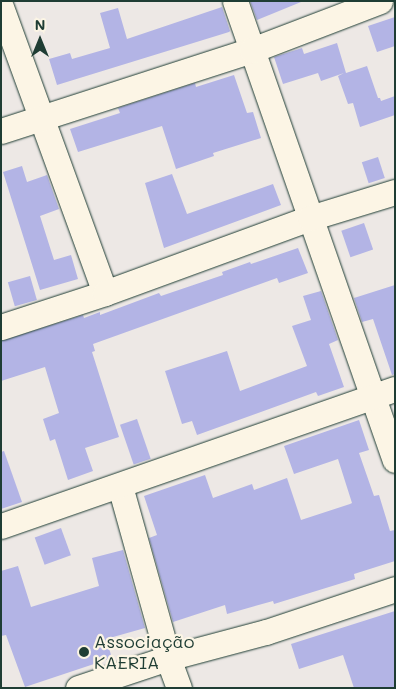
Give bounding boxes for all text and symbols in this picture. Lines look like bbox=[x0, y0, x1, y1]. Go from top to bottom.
north arrow bbox=[15, 15, 65, 65]
text: N bbox=[35, 15, 45, 34]
place label: Associação KAERIA bbox=[94, 631, 194, 674]
marker: Associação KAERIA bbox=[78, 646, 90, 658]

